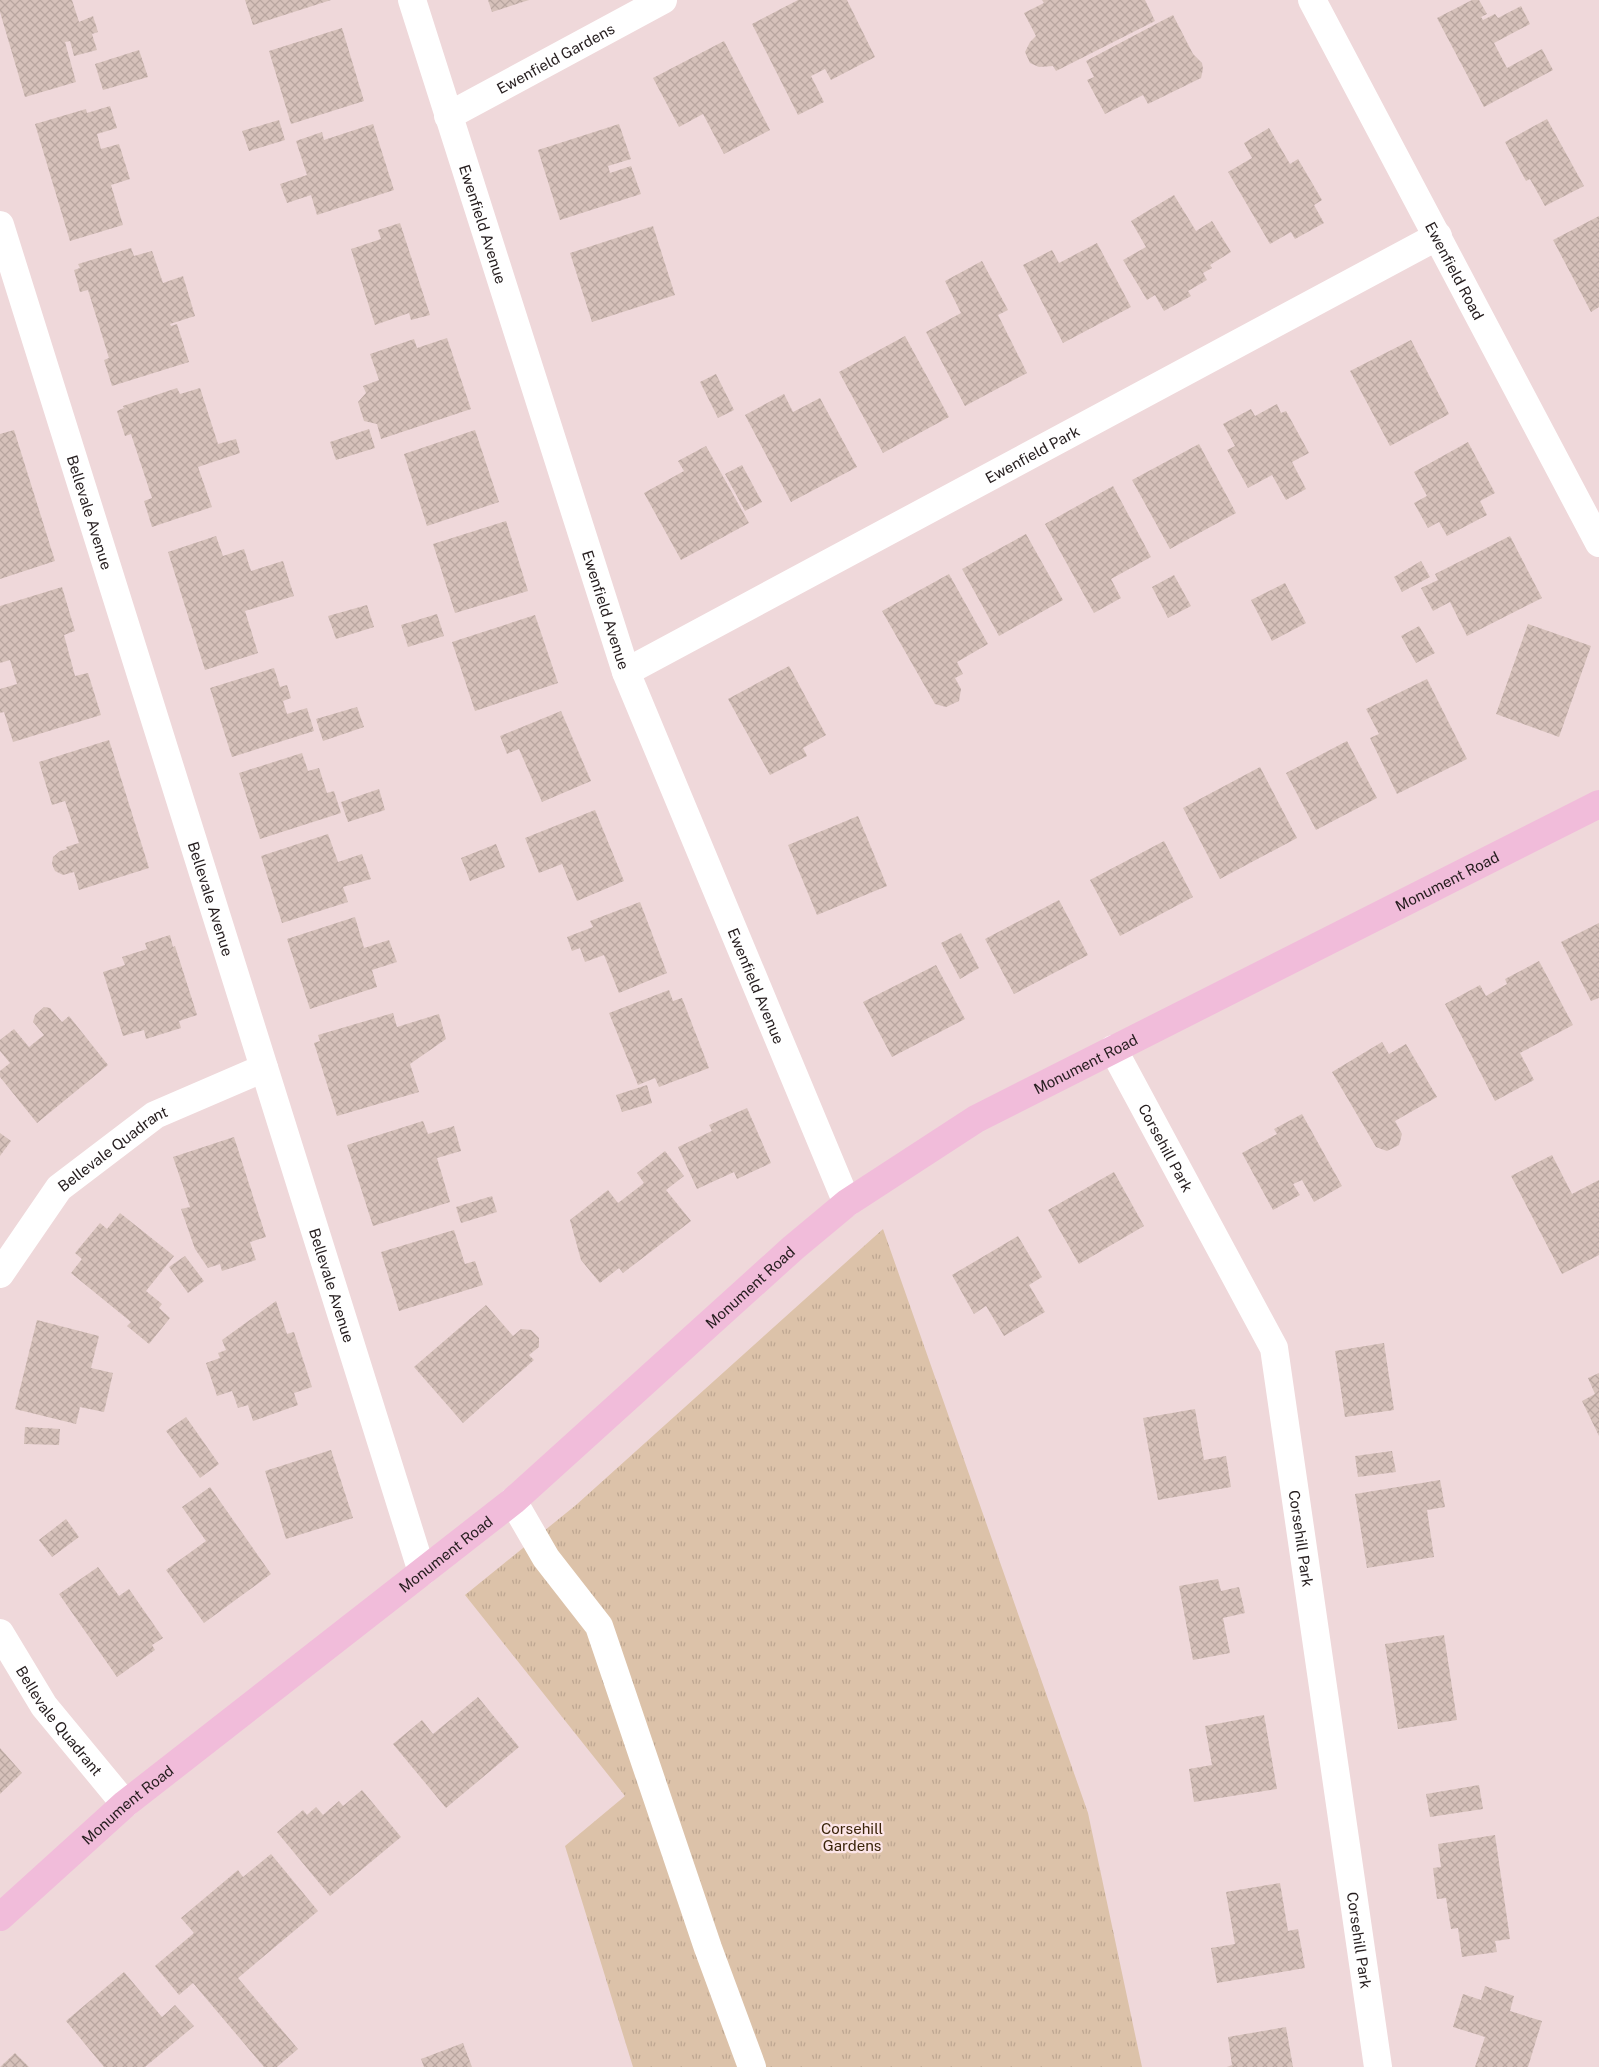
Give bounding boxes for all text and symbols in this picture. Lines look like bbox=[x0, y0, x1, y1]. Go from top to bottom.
street label: Ewenfield Gardens bbox=[494, 19, 617, 97]
street label: Ewenfield Avenue bbox=[456, 162, 510, 286]
street label: Ewenfield Road bbox=[1422, 219, 1488, 322]
street label: Ewenfield Park bbox=[982, 422, 1082, 486]
street label: Bellevale Avenue bbox=[64, 453, 116, 572]
street label: Ewenfield Avenue bbox=[579, 548, 633, 671]
street label: Bellevale Avenue bbox=[185, 839, 237, 958]
street label: Monument Road bbox=[1392, 848, 1502, 914]
street label: Ewenfield Avenue bbox=[725, 925, 788, 1046]
street label: Monument Road bbox=[1031, 1030, 1140, 1097]
street label: Corsehill Park bbox=[1135, 1101, 1197, 1195]
street label: Bellevale Quadrant bbox=[54, 1102, 170, 1195]
street label: Bellevale Avenue bbox=[306, 1226, 358, 1344]
street label: Monument Road bbox=[702, 1242, 798, 1332]
street label: Corsehill Park bbox=[1286, 1489, 1317, 1588]
street label: Monument Road bbox=[395, 1512, 496, 1596]
street label: Bellevale Quadrant bbox=[13, 1663, 106, 1779]
street label: Monument Road bbox=[78, 1761, 176, 1848]
park label: Corsehill Gardens bbox=[821, 1820, 883, 1854]
street label: Corsehill Park bbox=[1344, 1891, 1375, 1990]

